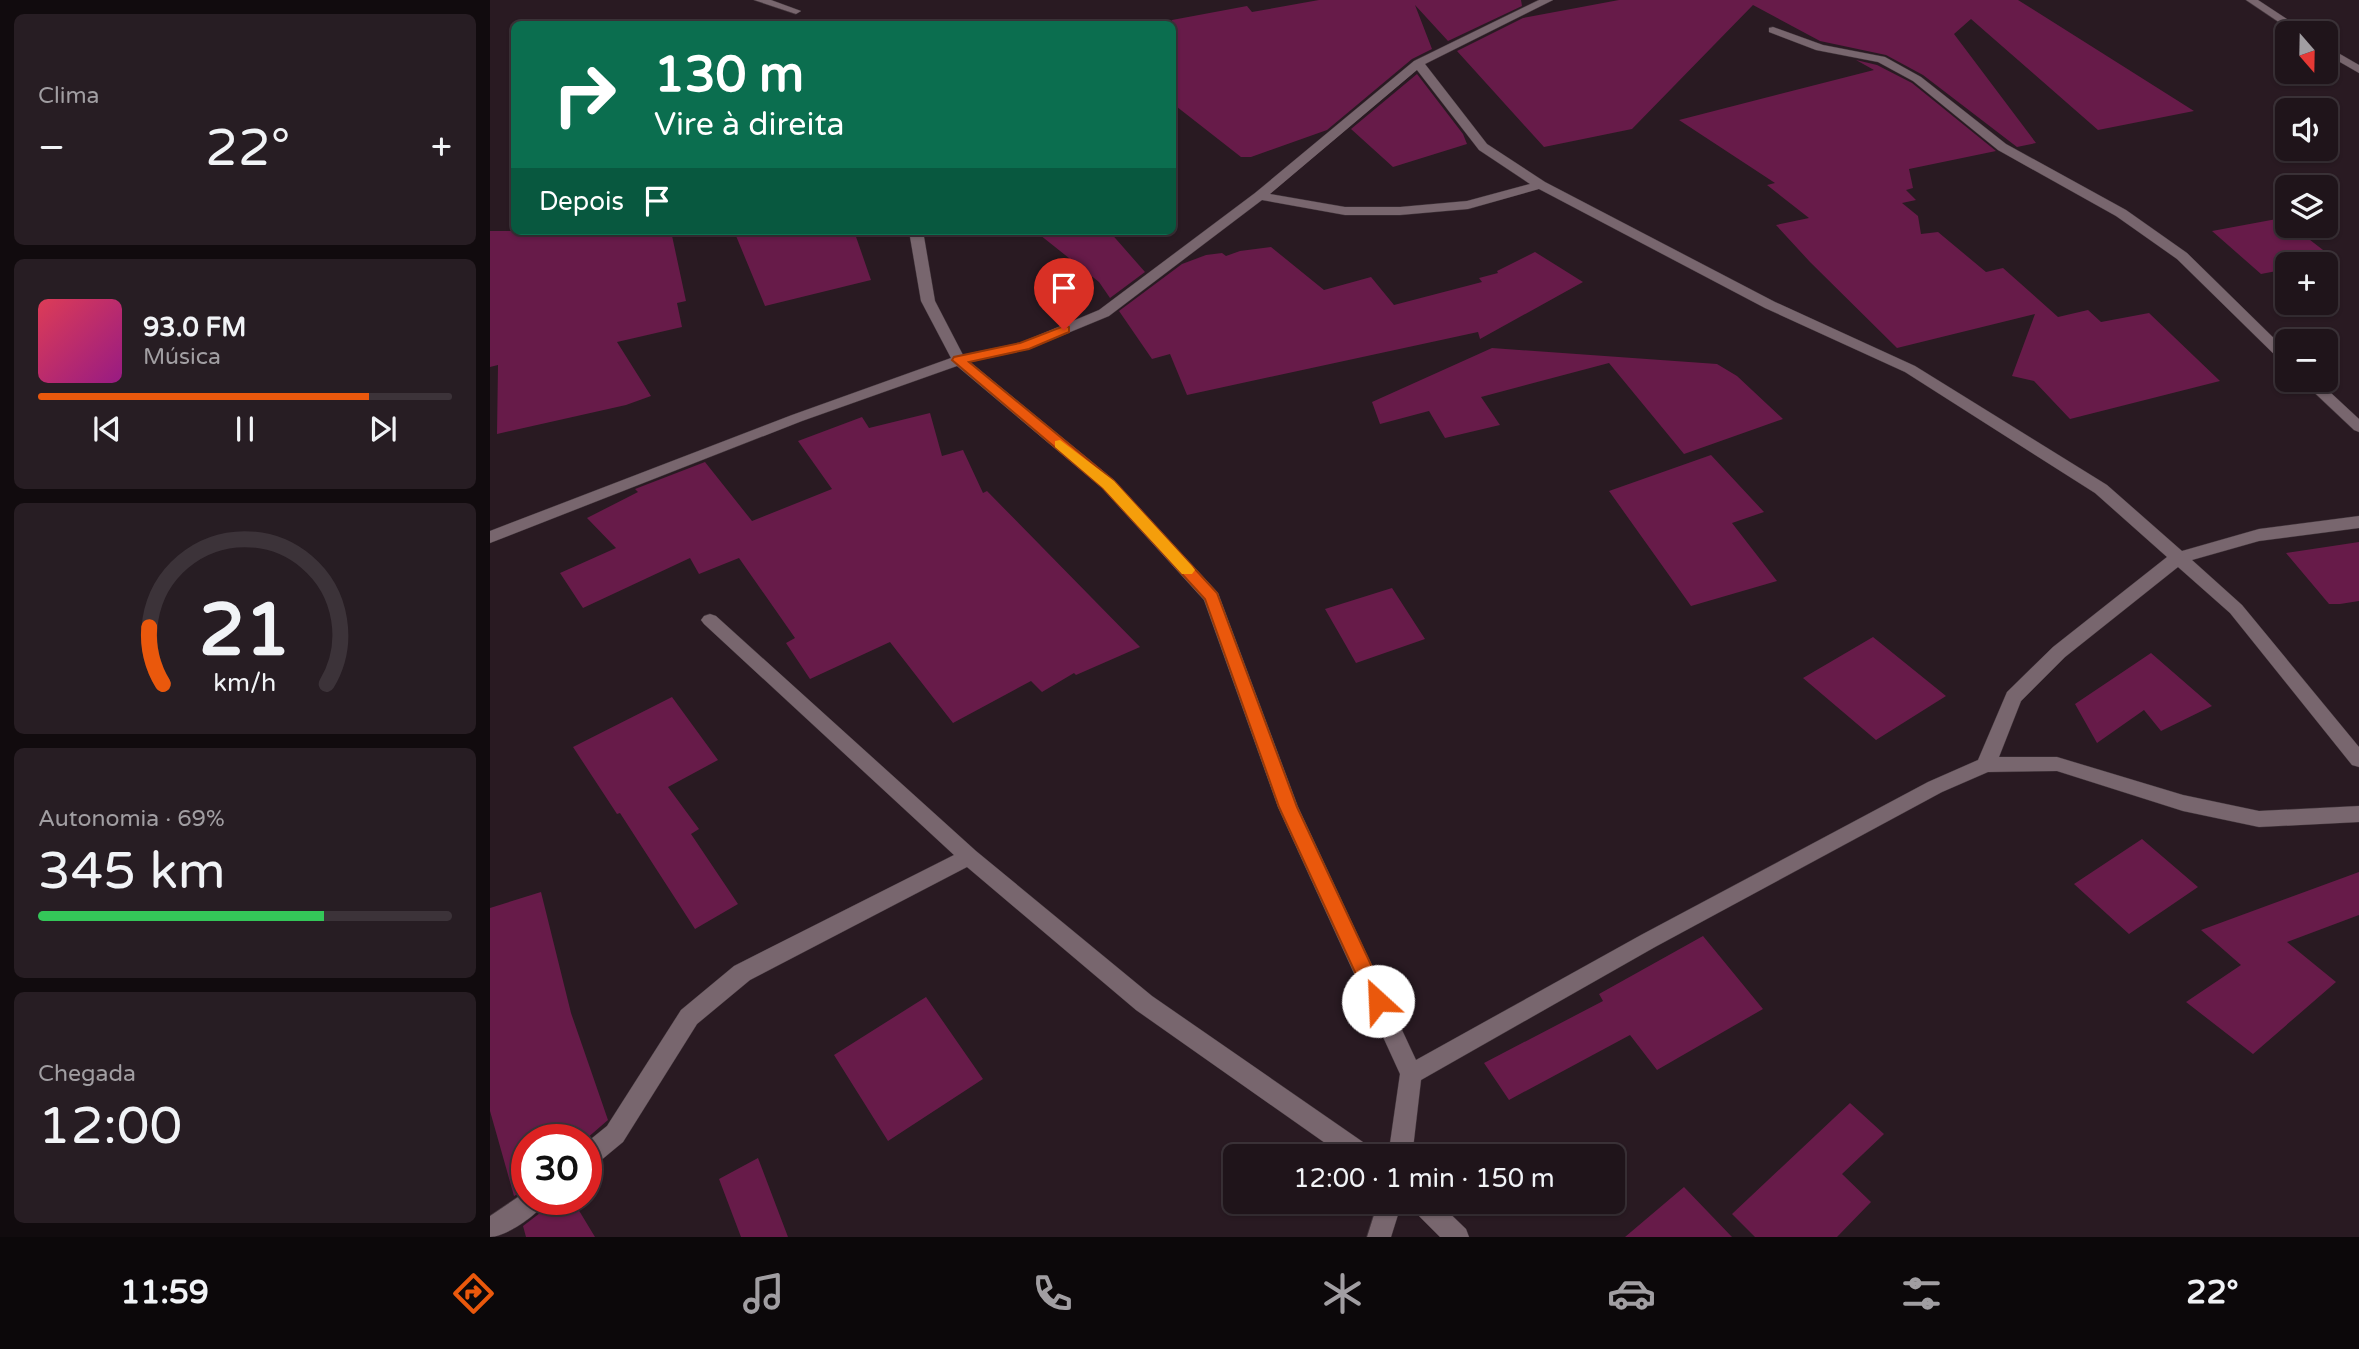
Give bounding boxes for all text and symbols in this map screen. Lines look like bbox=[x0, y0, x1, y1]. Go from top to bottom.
north arrow bbox=[2275, 21, 2338, 84]
map controls bbox=[2275, 21, 2338, 392]
text: 130 m bbox=[654, 46, 804, 105]
icon: right bbox=[539, 49, 630, 140]
text: Clima bbox=[38, 82, 99, 110]
button: sound bbox=[2275, 98, 2338, 161]
text: Vire à direita bbox=[654, 106, 845, 144]
text: 22° bbox=[205, 117, 290, 180]
text: − bbox=[38, 125, 65, 171]
text: + bbox=[431, 125, 452, 171]
button: layers bbox=[2275, 175, 2338, 238]
icon: arrive bbox=[638, 182, 676, 220]
text: Depois bbox=[539, 186, 624, 217]
button: + bbox=[2275, 252, 2338, 315]
pin bbox=[1034, 258, 1094, 330]
icon: arrive bbox=[1045, 269, 1083, 307]
text: 93.0 FM bbox=[143, 312, 246, 343]
button: − bbox=[2275, 329, 2338, 392]
text: Música bbox=[143, 343, 221, 371]
icon: previous bbox=[88, 410, 126, 448]
icon: pause bbox=[226, 410, 264, 448]
icon: next bbox=[364, 410, 402, 448]
text: 21 bbox=[199, 588, 291, 676]
text: km/h bbox=[214, 668, 276, 698]
text: Autonomia · 69% bbox=[38, 805, 225, 833]
text: 345 km bbox=[38, 840, 226, 903]
position arrow bbox=[1341, 964, 1415, 1038]
text: Chegada bbox=[38, 1060, 136, 1088]
text: 12:00 bbox=[38, 1095, 182, 1158]
speed limit sign: 30 bbox=[511, 1124, 602, 1215]
text: 12:00 · 1 min · 150 m bbox=[1293, 1163, 1555, 1194]
icon: directions bbox=[449, 1269, 498, 1318]
icon: music bbox=[739, 1269, 788, 1318]
icon: phone bbox=[1028, 1269, 1077, 1318]
icon: climate bbox=[1318, 1269, 1367, 1318]
icon: car bbox=[1607, 1269, 1656, 1318]
icon: filters bbox=[1897, 1269, 1946, 1318]
text: 11:59 bbox=[120, 1274, 209, 1312]
text: 22° bbox=[2186, 1274, 2239, 1312]

